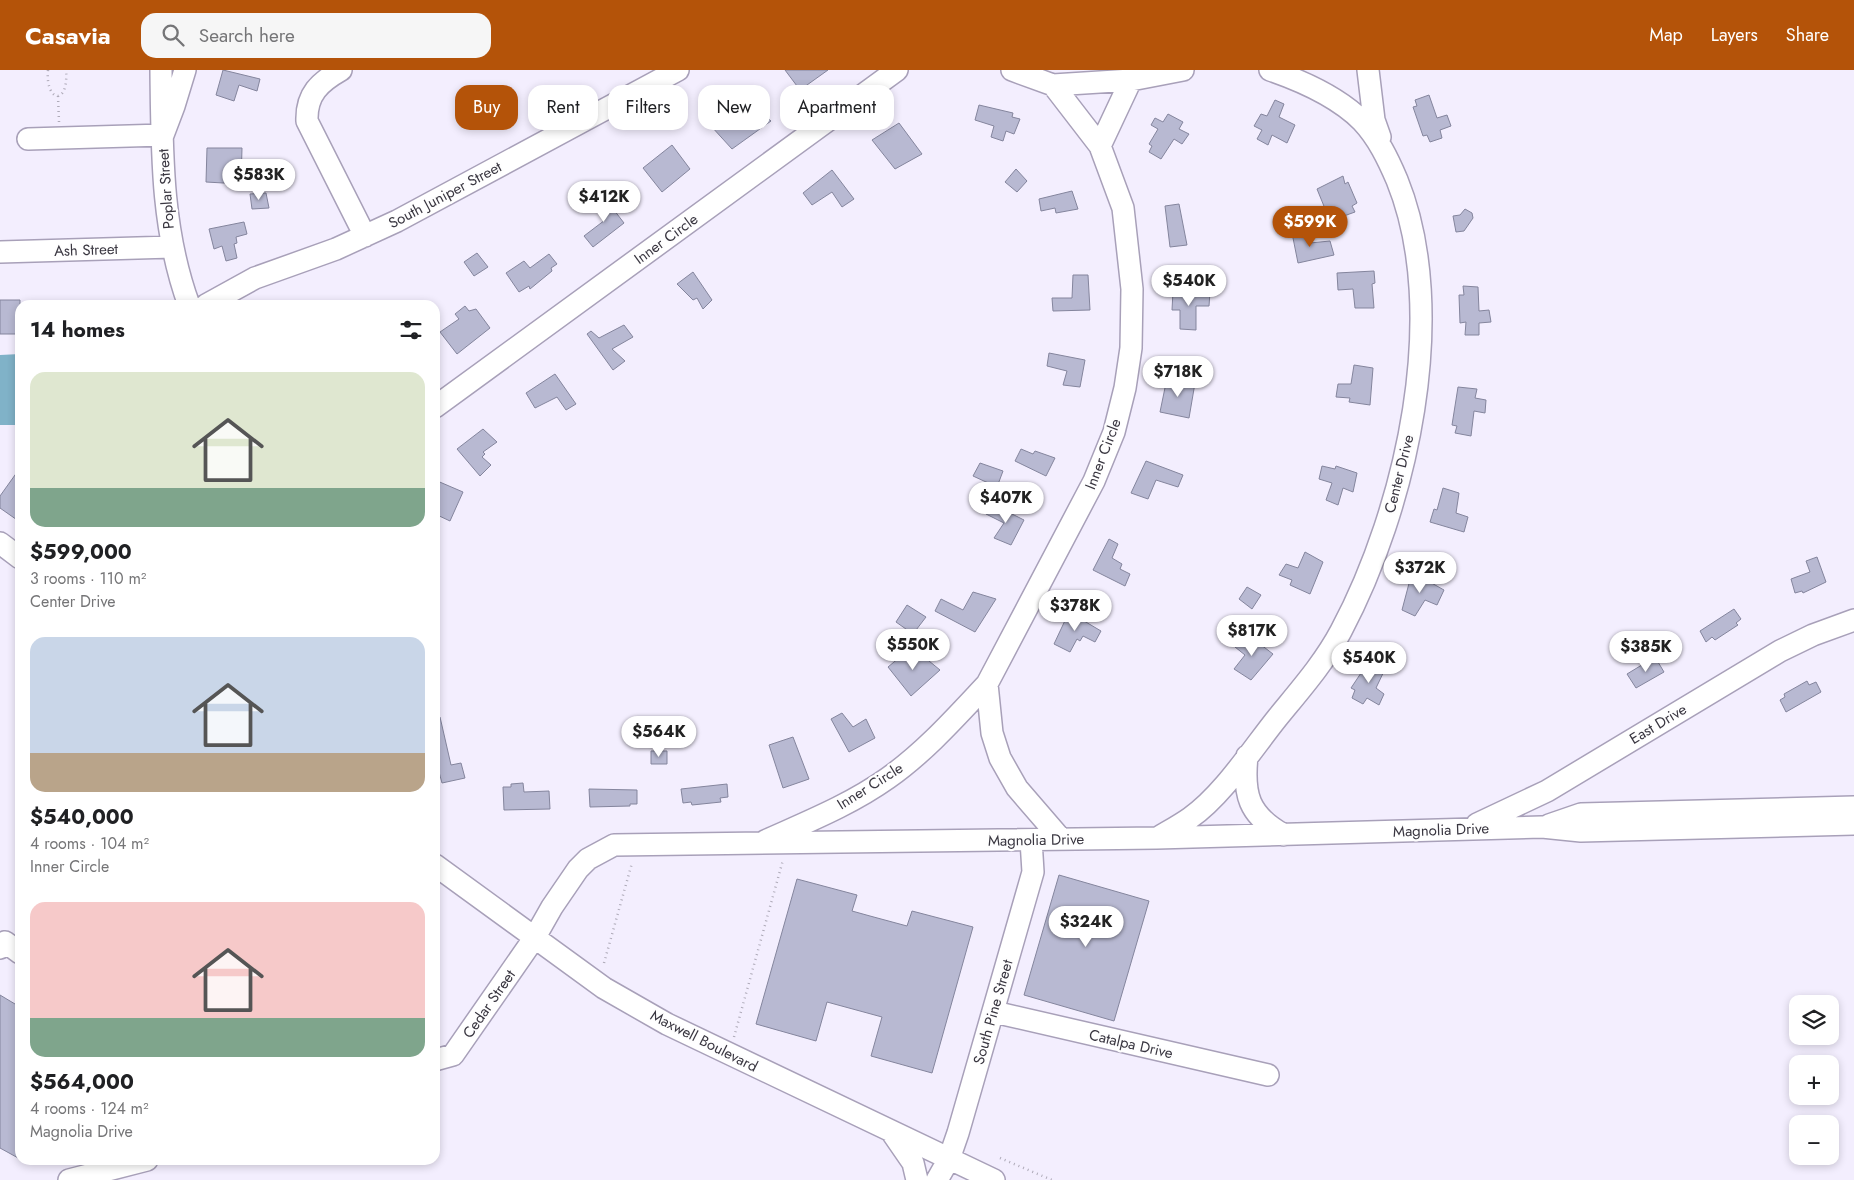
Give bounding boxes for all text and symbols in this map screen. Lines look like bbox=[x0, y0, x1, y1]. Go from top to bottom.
search box bbox=[141, 13, 491, 58]
text: Casavia bbox=[25, 18, 111, 53]
icon: search bbox=[159, 21, 187, 49]
text: Search here bbox=[199, 22, 295, 49]
text: Map bbox=[1649, 22, 1683, 48]
text: Layers bbox=[1711, 22, 1758, 48]
text: Share bbox=[1786, 22, 1829, 48]
chip: Buy bbox=[455, 85, 518, 130]
chip: Rent bbox=[528, 85, 598, 130]
chip: Filters bbox=[608, 85, 688, 130]
chip: New bbox=[698, 85, 770, 130]
chip: Apartment bbox=[780, 85, 894, 130]
street label: Poplar Street bbox=[152, 148, 180, 230]
street label: South Juniper Street bbox=[385, 156, 506, 234]
pin: $583K bbox=[224, 158, 294, 201]
text: $583K bbox=[233, 163, 285, 186]
pin: $412K bbox=[569, 180, 639, 223]
text: $412K bbox=[579, 185, 629, 208]
pin: $599K bbox=[1275, 206, 1345, 248]
street label: Inner Circle bbox=[629, 208, 703, 270]
text: $599K bbox=[1284, 210, 1336, 233]
street label: Ash Street bbox=[54, 238, 119, 262]
pin: $540K bbox=[1154, 264, 1224, 307]
text: $540K bbox=[1162, 269, 1216, 292]
text: 14 homes bbox=[30, 315, 125, 345]
icon: filters bbox=[397, 316, 425, 344]
pin: $718K bbox=[1143, 356, 1213, 398]
text: $718K bbox=[1154, 360, 1202, 383]
icon: home bbox=[183, 405, 273, 495]
street label: Inner Circle bbox=[1079, 415, 1127, 493]
street label: Center Drive bbox=[1379, 432, 1419, 516]
pin: $407K bbox=[971, 482, 1041, 524]
text: $407K bbox=[980, 486, 1032, 509]
text: $599,000 bbox=[30, 537, 132, 567]
pin: $372K bbox=[1385, 552, 1455, 594]
text: $372K bbox=[1395, 556, 1445, 579]
text: 3 rooms · 110 m² bbox=[30, 567, 146, 590]
text: Center Drive bbox=[30, 590, 116, 613]
pin: $378K bbox=[1040, 590, 1110, 632]
text: $378K bbox=[1050, 594, 1100, 617]
pin: $817K bbox=[1217, 614, 1287, 657]
text: $817K bbox=[1228, 619, 1276, 642]
pin: $550K bbox=[878, 628, 948, 671]
pin: $385K bbox=[1611, 630, 1681, 673]
text: $550K bbox=[887, 633, 939, 656]
text: $385K bbox=[1620, 635, 1672, 658]
pin: $540K bbox=[1334, 642, 1404, 684]
text: $540K bbox=[1342, 646, 1396, 669]
icon: home bbox=[183, 670, 273, 760]
street label: East Drive bbox=[1625, 698, 1691, 750]
pin: $564K bbox=[624, 716, 694, 758]
text: $564K bbox=[632, 720, 686, 743]
street label: Inner Circle bbox=[833, 757, 908, 815]
text: $540,000 bbox=[30, 802, 134, 832]
street label: Magnolia Drive bbox=[1392, 817, 1490, 843]
street label: Magnolia Drive bbox=[988, 828, 1085, 852]
text: 4 rooms · 104 m² bbox=[30, 832, 149, 855]
text: Inner Circle bbox=[30, 855, 109, 878]
pin: $324K bbox=[1051, 906, 1121, 948]
text: $324K bbox=[1060, 910, 1112, 933]
icon: home bbox=[183, 935, 273, 1025]
street label: South Pine Street bbox=[968, 957, 1019, 1067]
street label: Cedar Street bbox=[457, 965, 521, 1043]
map controls bbox=[1789, 995, 1839, 1165]
button: layers bbox=[1789, 995, 1839, 1045]
street label: Maxwell Boulevard bbox=[646, 1004, 762, 1078]
street label: Catalpa Drive bbox=[1087, 1024, 1175, 1064]
button: + bbox=[1789, 1055, 1839, 1105]
text: $564,000 bbox=[30, 1067, 134, 1097]
text: 4 rooms · 124 m² bbox=[30, 1097, 149, 1120]
button: − bbox=[1789, 1115, 1839, 1165]
text: Magnolia Drive bbox=[30, 1120, 133, 1143]

